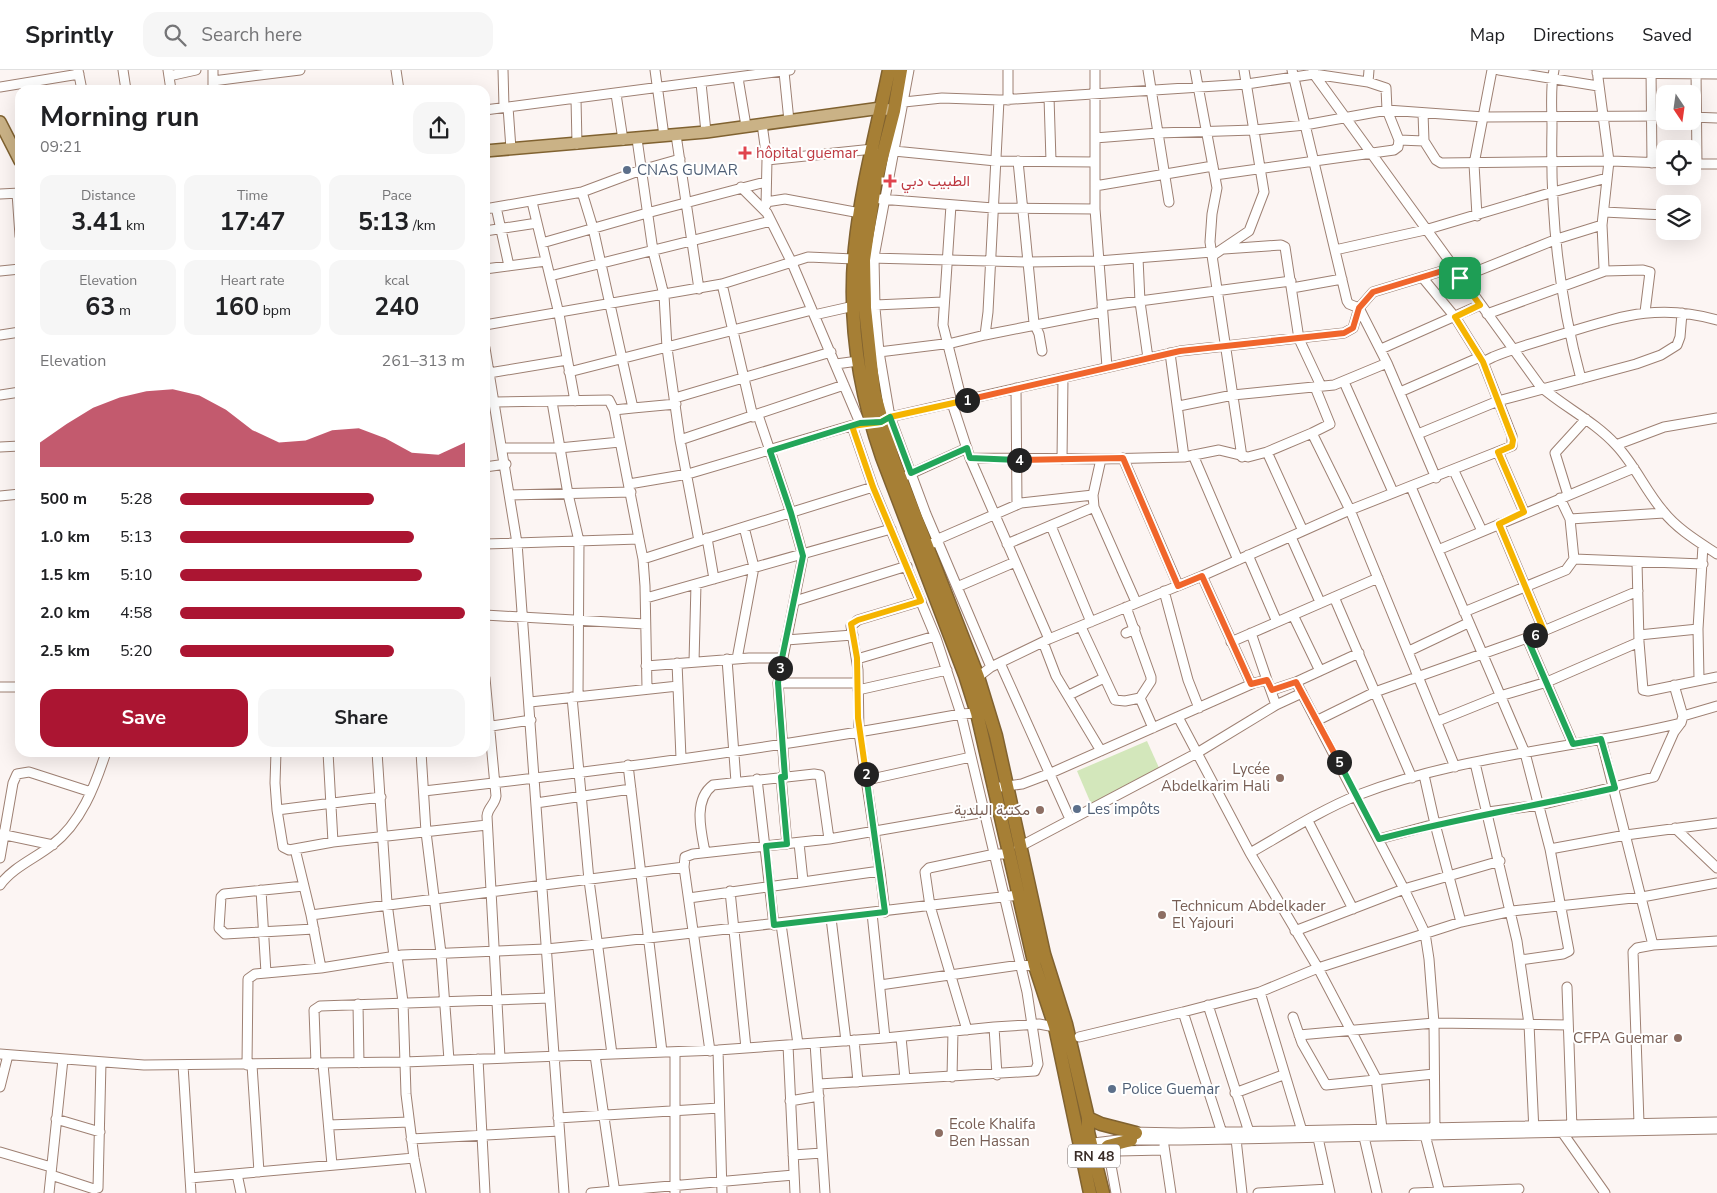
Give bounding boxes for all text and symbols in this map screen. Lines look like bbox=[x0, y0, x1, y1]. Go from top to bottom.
search box bbox=[143, 12, 493, 57]
text: Sprintly bbox=[25, 19, 113, 51]
icon: search bbox=[161, 21, 189, 49]
text: Search here bbox=[201, 22, 302, 48]
text: Map bbox=[1470, 23, 1505, 47]
text: Directions bbox=[1533, 23, 1614, 47]
text: Saved bbox=[1642, 23, 1692, 47]
north arrow bbox=[1656, 85, 1701, 130]
map controls bbox=[1656, 85, 1701, 240]
text: Morning run bbox=[40, 98, 199, 136]
button: share bbox=[413, 102, 465, 154]
text: 09:21 bbox=[40, 136, 82, 158]
button: locate bbox=[1656, 140, 1701, 185]
place label: hôpital guemar bbox=[756, 143, 859, 163]
marker: hôpital guemar bbox=[738, 146, 752, 160]
place label: CNAS GUMAR bbox=[637, 160, 738, 180]
marker: CNAS GUMAR bbox=[621, 164, 633, 176]
place label: الطبيب دبي bbox=[901, 171, 970, 194]
marker: الطبيب دبي bbox=[883, 174, 897, 188]
text: Distance bbox=[81, 186, 135, 205]
text: Time bbox=[237, 186, 268, 205]
text: Pace bbox=[382, 186, 412, 205]
button: layers bbox=[1656, 195, 1701, 240]
text: 3.41 bbox=[71, 205, 122, 239]
text: 17:47 bbox=[219, 205, 286, 239]
text: 5:13 bbox=[358, 205, 409, 239]
text: km bbox=[122, 216, 145, 235]
text: /km bbox=[409, 216, 436, 235]
pin bbox=[1439, 257, 1481, 299]
icon: arrive bbox=[1446, 264, 1474, 292]
text: Elevation bbox=[79, 271, 137, 290]
text: Heart rate bbox=[220, 271, 285, 290]
text: kcal bbox=[384, 271, 409, 290]
text: 63 bbox=[85, 290, 115, 324]
text: 160 bbox=[214, 290, 259, 324]
text: 240 bbox=[374, 290, 419, 324]
text: m bbox=[115, 301, 131, 320]
text: bpm bbox=[259, 301, 291, 320]
text: Elevation bbox=[40, 350, 106, 372]
text: 261–313 m bbox=[382, 350, 465, 372]
pin: 1 bbox=[954, 388, 980, 412]
text: 1 bbox=[963, 391, 972, 410]
pin: 4 bbox=[1006, 448, 1032, 472]
text: 4 bbox=[1015, 451, 1024, 470]
text: 500 m bbox=[40, 488, 87, 510]
text: 5:28 bbox=[120, 488, 152, 510]
text: 1.0 km bbox=[40, 526, 90, 548]
text: 5:13 bbox=[120, 526, 152, 548]
text: 1.5 km bbox=[40, 564, 90, 586]
text: 5:10 bbox=[120, 564, 152, 586]
text: 2.0 km bbox=[40, 602, 90, 624]
text: 4:58 bbox=[120, 602, 152, 624]
pin: 6 bbox=[1522, 622, 1548, 648]
text: 6 bbox=[1531, 626, 1540, 645]
text: 2.5 km bbox=[40, 640, 90, 662]
text: 5:20 bbox=[120, 640, 152, 662]
pin: 3 bbox=[768, 656, 792, 680]
text: 3 bbox=[776, 659, 785, 678]
button: Save bbox=[40, 689, 248, 747]
button: Share bbox=[258, 689, 465, 747]
pin: 5 bbox=[1326, 750, 1352, 774]
text: 5 bbox=[1335, 753, 1344, 772]
place label: Lycée Abdelkarim Hali bbox=[1161, 759, 1270, 796]
pin: 2 bbox=[854, 762, 878, 786]
text: 2 bbox=[862, 765, 871, 784]
marker: Lycée Abdelkarim Hali bbox=[1274, 772, 1286, 784]
place label: Les impôts bbox=[1087, 799, 1160, 819]
place label: مكتبة البلدية bbox=[954, 800, 1030, 820]
marker: Les impôts bbox=[1071, 803, 1083, 815]
marker: مكتبة البلدية bbox=[1034, 804, 1046, 816]
place label: Technicum Abdelkader El Yajouri bbox=[1172, 896, 1326, 933]
marker: Technicum Abdelkader El Yajouri bbox=[1156, 909, 1168, 921]
place label: CFPA Guemar bbox=[1573, 1028, 1669, 1048]
marker: CFPA Guemar bbox=[1672, 1032, 1684, 1044]
place label: Police Guemar bbox=[1122, 1079, 1220, 1099]
marker: Police Guemar bbox=[1106, 1083, 1118, 1095]
place label: Ecole Khalifa Ben Hassan bbox=[949, 1114, 1036, 1151]
marker: Ecole Khalifa Ben Hassan bbox=[933, 1127, 945, 1139]
road number: RN 48 bbox=[1068, 1144, 1120, 1168]

